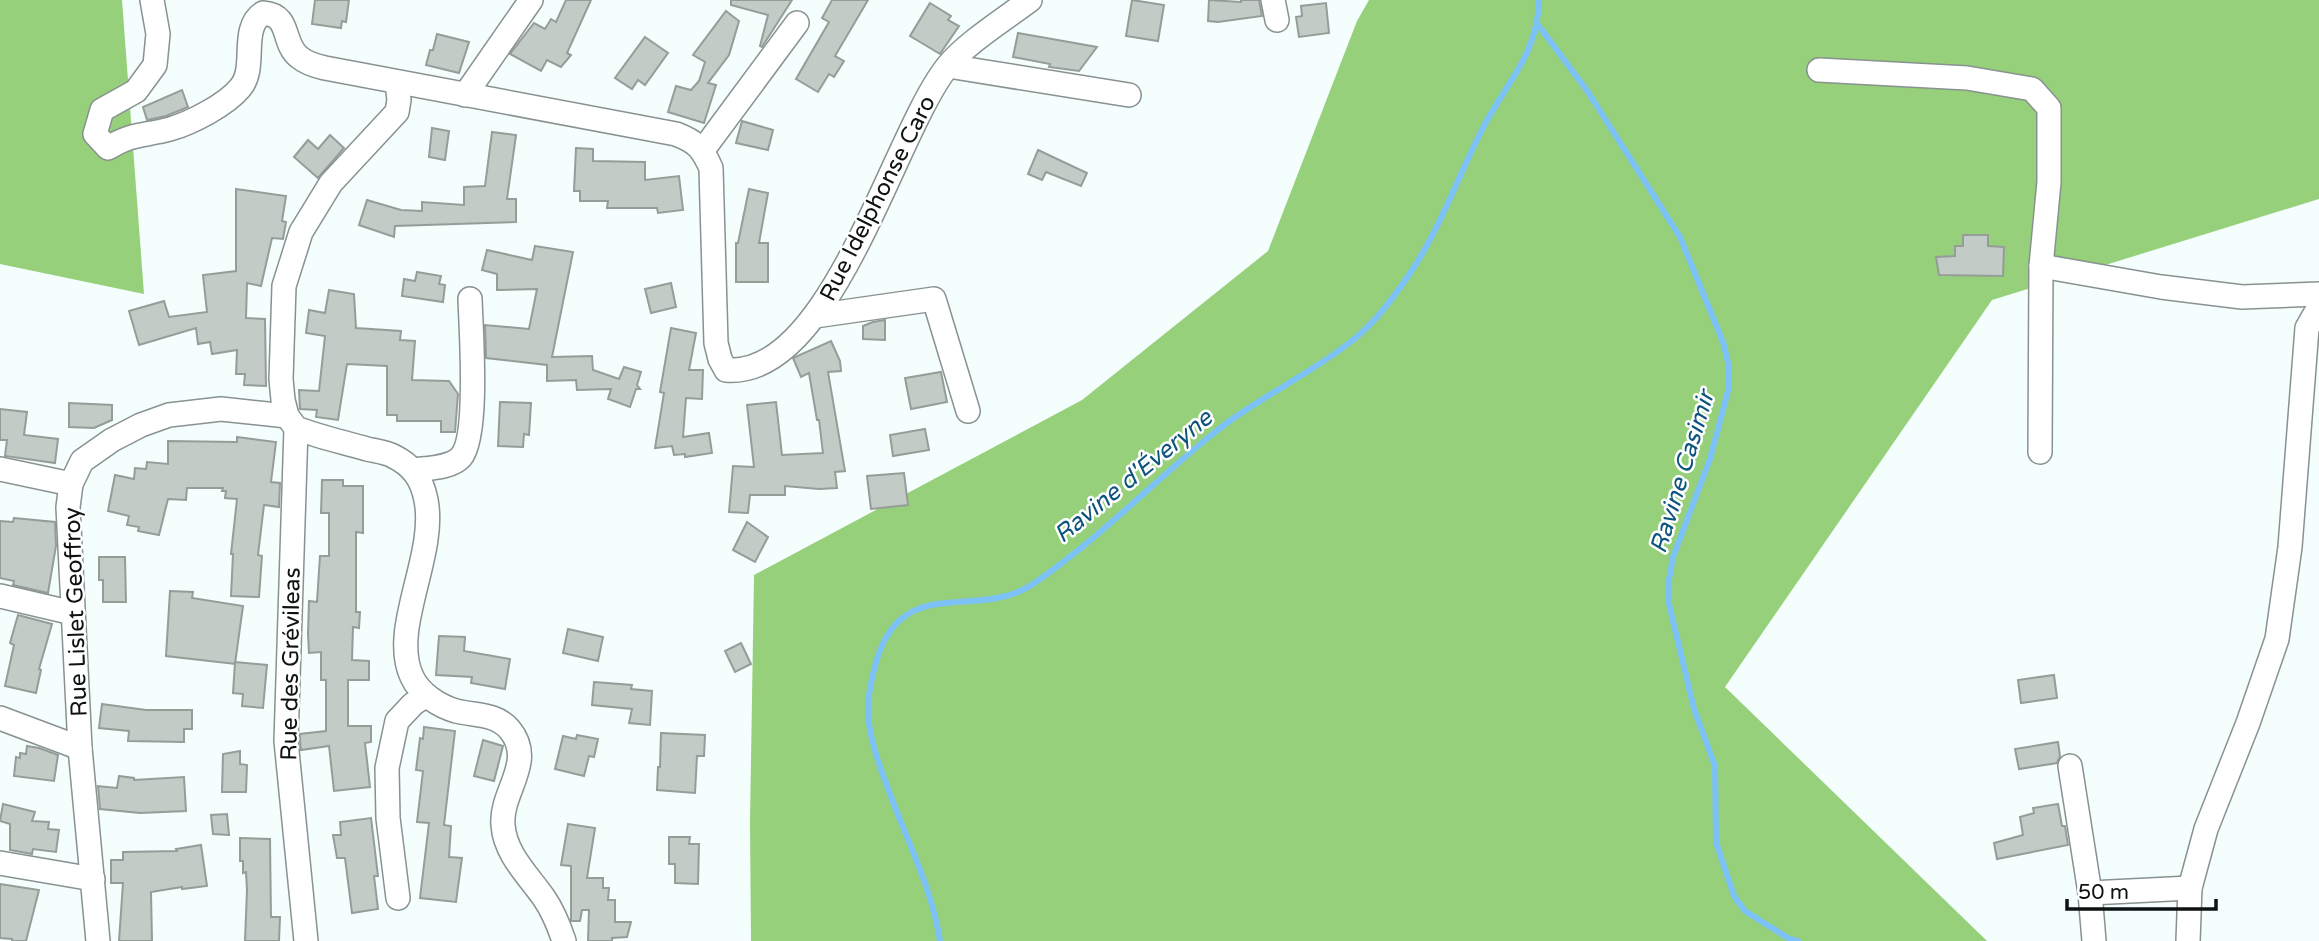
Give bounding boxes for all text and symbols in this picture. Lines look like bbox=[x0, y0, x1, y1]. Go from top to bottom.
street label: Rue Idelphonse Caro bbox=[814, 91, 942, 306]
water label: Ravine Casimir bbox=[1644, 385, 1722, 557]
water label: Ravine d'Éveryne bbox=[1048, 403, 1219, 549]
street label: Rue Lislet Geoffroy bbox=[58, 507, 94, 717]
street label: Rue des Grévileas bbox=[275, 567, 307, 761]
scale bar bbox=[2067, 867, 2216, 911]
text: 50 m bbox=[2078, 880, 2129, 905]

